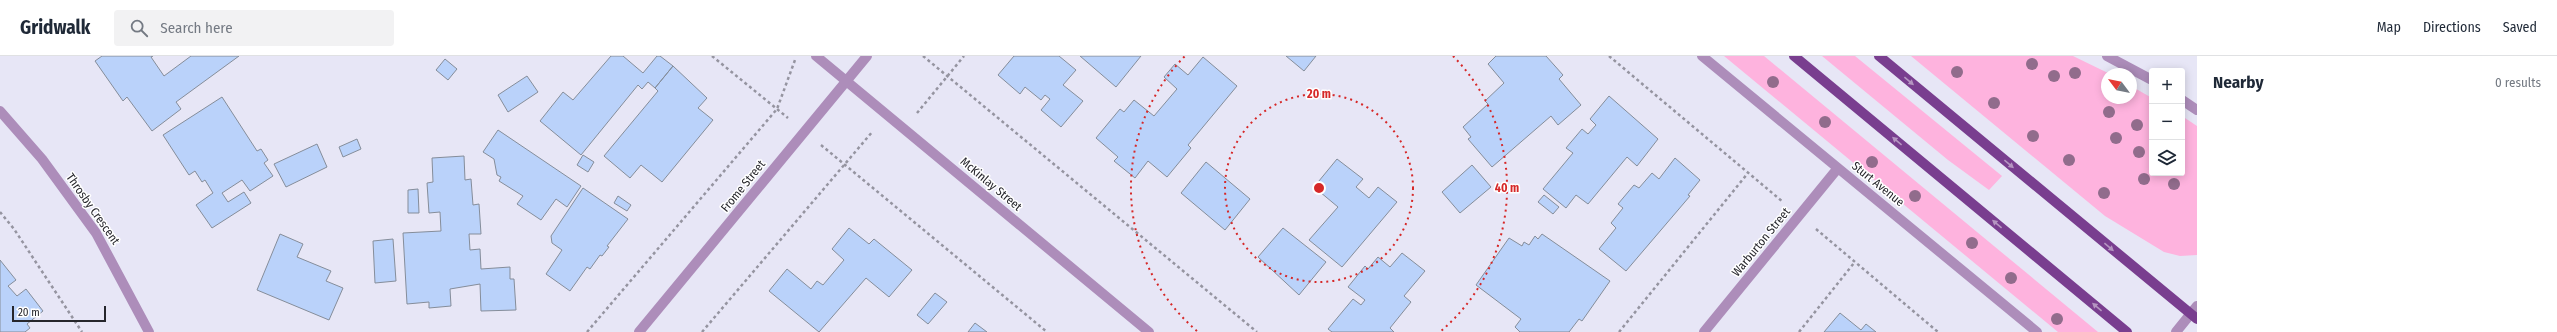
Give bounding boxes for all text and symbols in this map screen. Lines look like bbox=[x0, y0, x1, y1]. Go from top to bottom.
search box bbox=[114, 10, 394, 46]
text: Gridwalk bbox=[20, 16, 90, 39]
icon: search bbox=[128, 17, 150, 39]
text: Search here bbox=[160, 19, 233, 37]
text: Map bbox=[2377, 19, 2401, 36]
text: Directions bbox=[2423, 19, 2481, 36]
text: Saved bbox=[2503, 19, 2537, 36]
north arrow bbox=[2101, 68, 2137, 104]
map controls bbox=[2149, 68, 2185, 176]
button: + bbox=[2149, 68, 2185, 104]
text: Nearby bbox=[2213, 72, 2264, 93]
text: 0 results bbox=[2495, 75, 2541, 90]
one-way arrow bbox=[1904, 76, 1915, 85]
text: 20 m bbox=[1306, 87, 1331, 101]
button: − bbox=[2149, 104, 2185, 140]
one-way arrow bbox=[1892, 137, 1902, 146]
button: layers bbox=[2149, 140, 2185, 176]
street label: McKinlay Street bbox=[957, 154, 1025, 214]
street label: Frome Street bbox=[718, 157, 768, 215]
street label: Sturt Avenue bbox=[1849, 159, 1907, 209]
one-way arrow bbox=[2004, 159, 2015, 168]
street label: Throsby Crescent bbox=[63, 171, 123, 247]
centre of rings bbox=[1312, 181, 1326, 195]
text: 40 m bbox=[1495, 181, 1519, 195]
street label: Warburton Street bbox=[1729, 205, 1793, 279]
one-way arrow bbox=[1992, 220, 2003, 229]
one-way arrow bbox=[2104, 242, 2115, 251]
one-way arrow bbox=[2092, 303, 2103, 312]
scale bar bbox=[12, 304, 106, 323]
text: 20 m bbox=[18, 306, 40, 319]

